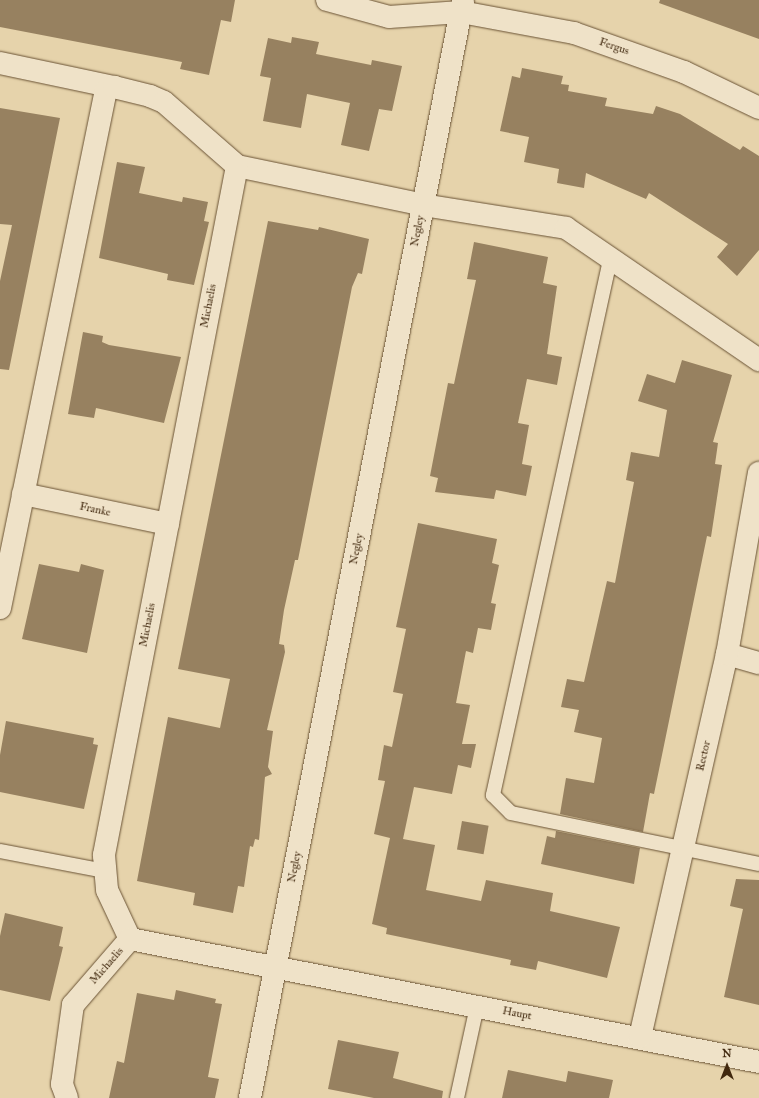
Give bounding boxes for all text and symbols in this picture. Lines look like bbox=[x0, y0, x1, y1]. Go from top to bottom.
street label: Fergus bbox=[597, 36, 631, 58]
street label: Negley bbox=[409, 214, 427, 248]
street label: Michaelis bbox=[198, 283, 220, 329]
street label: Franke bbox=[78, 500, 112, 520]
street label: Negley bbox=[348, 532, 366, 566]
street label: Michaelis bbox=[137, 602, 159, 648]
street label: Rector bbox=[694, 740, 714, 772]
street label: Negley bbox=[286, 850, 304, 884]
street label: Michaelis bbox=[87, 945, 127, 987]
street label: Haupt bbox=[501, 1005, 533, 1023]
north arrow bbox=[707, 1046, 747, 1086]
text: N bbox=[722, 1047, 732, 1060]

